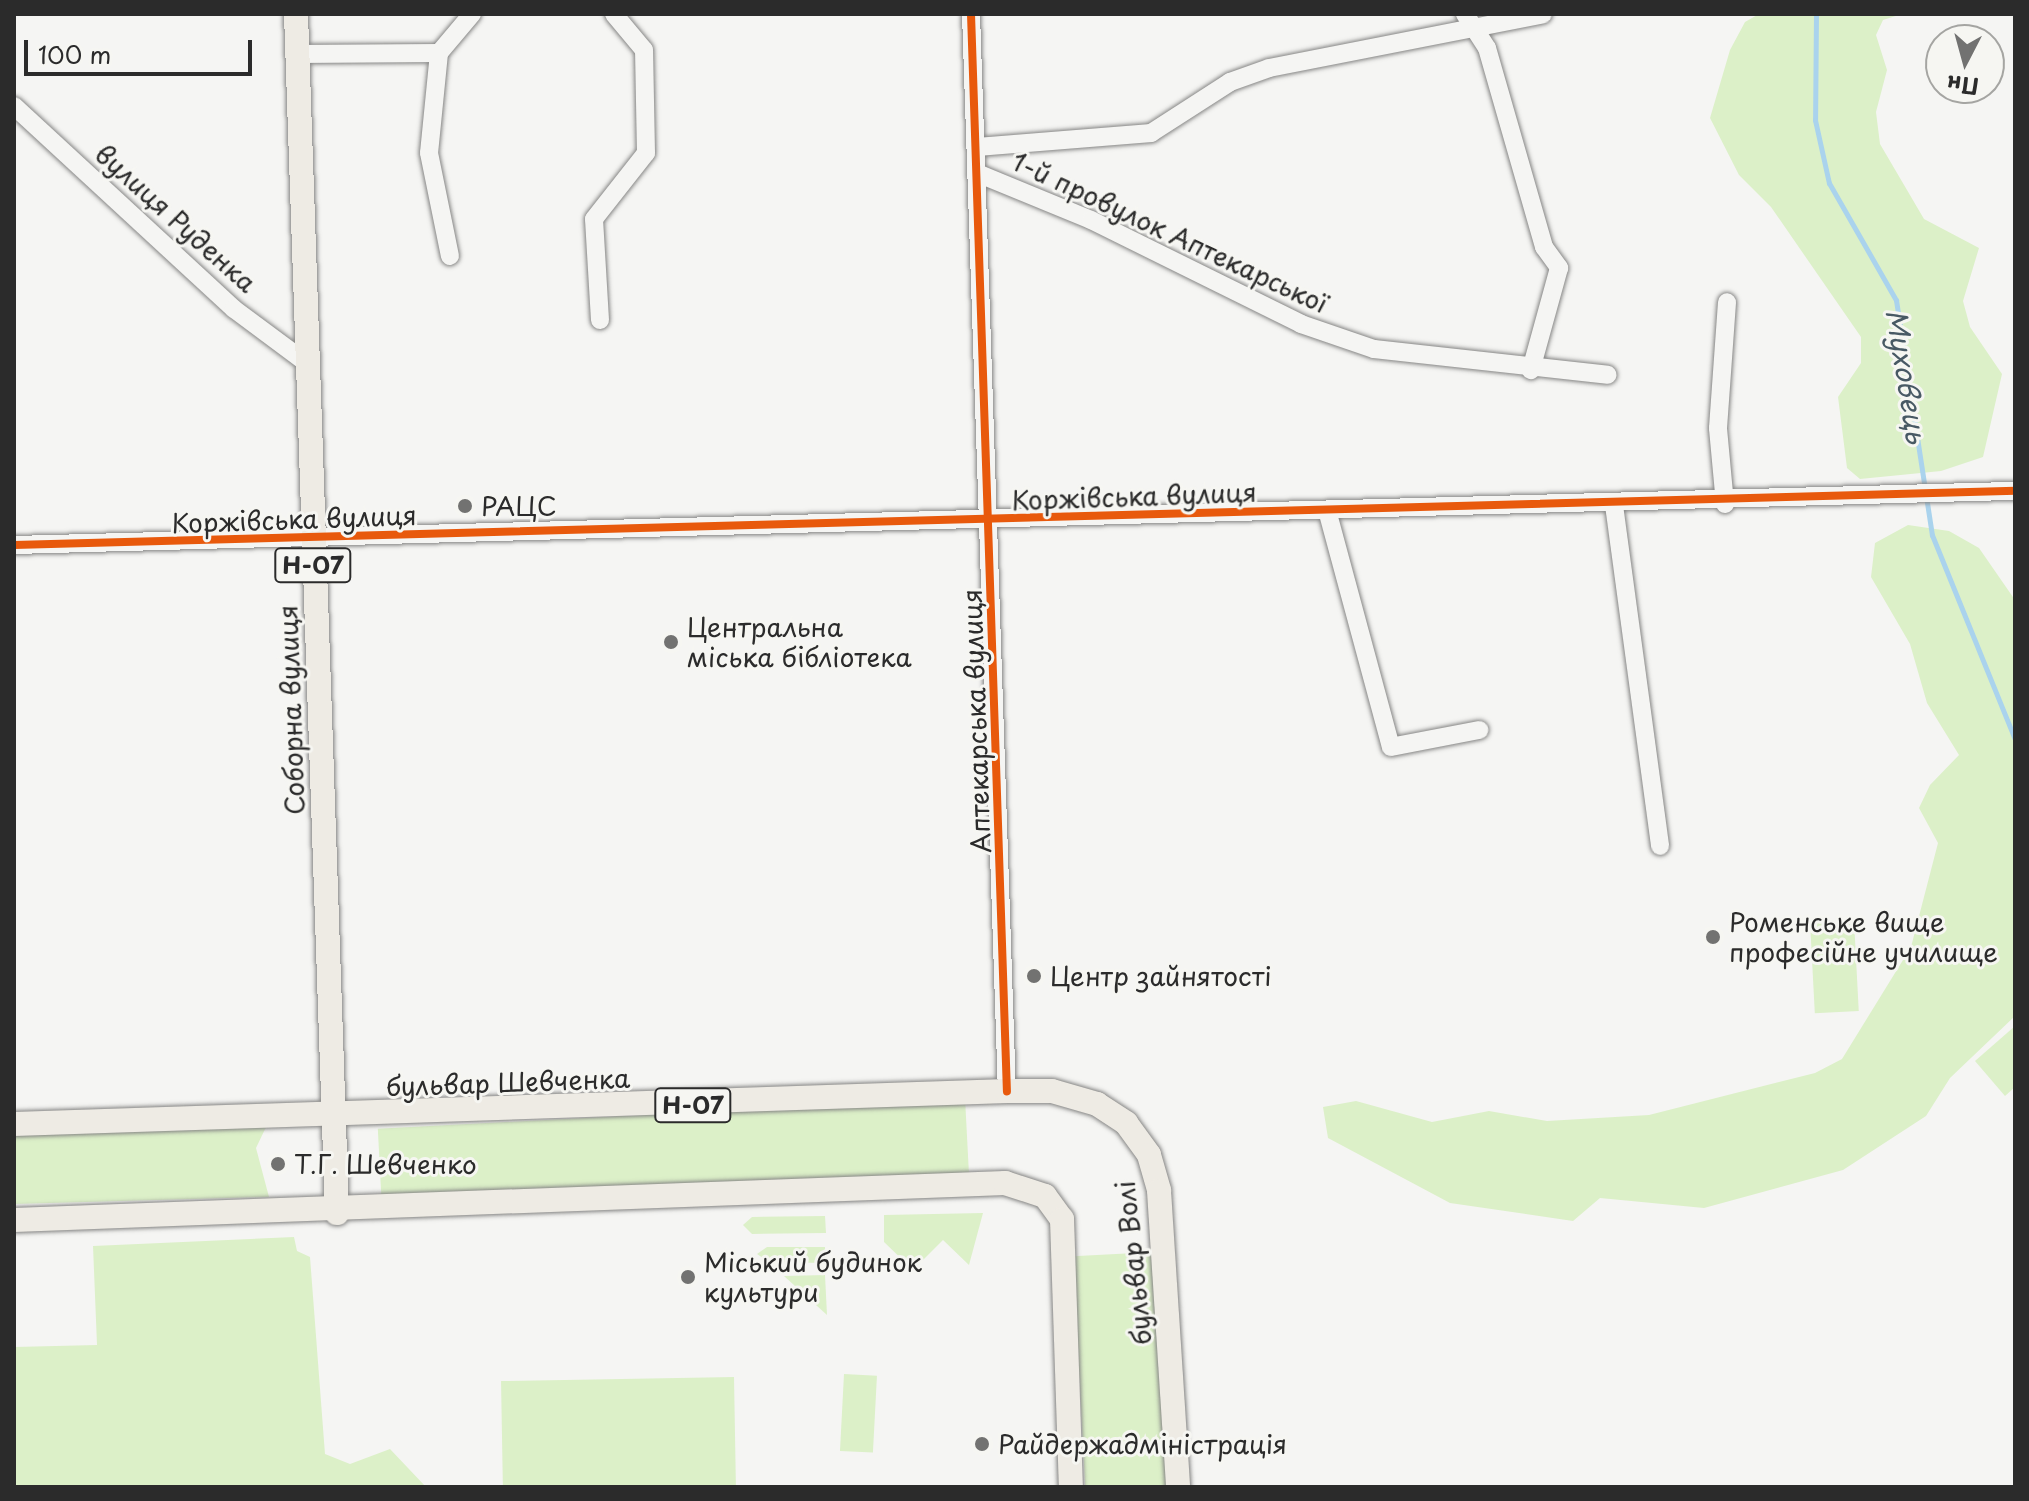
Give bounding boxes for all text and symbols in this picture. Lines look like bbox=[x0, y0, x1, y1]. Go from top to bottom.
scale bar bbox=[28, 24, 256, 74]
north arrow bbox=[1925, 24, 2005, 104]
text: 100 m bbox=[38, 36, 111, 72]
text: Пн bbox=[1945, 68, 1980, 104]
street label: вулиця Руденка bbox=[89, 138, 263, 298]
street label: 1-й провулок Аптекарської bbox=[1006, 145, 1334, 319]
water label: Муховець bbox=[1880, 306, 1934, 446]
street label: Коржівська вулиця bbox=[1010, 476, 1258, 516]
place label: РАЦС bbox=[481, 490, 557, 522]
marker: РАЦС bbox=[456, 497, 474, 515]
street label: Коржівська вулиця bbox=[170, 499, 418, 539]
road number: Н-07 bbox=[273, 545, 353, 585]
street label: Аптекарська вулиця bbox=[956, 588, 996, 854]
street label: Соборна вулиця bbox=[272, 605, 310, 815]
place label: Центральна міська бібліотека bbox=[687, 611, 911, 672]
marker: Центральна міська бібліотека bbox=[662, 633, 680, 651]
place label: Роменське вище професійне училище bbox=[1729, 906, 1999, 968]
marker: Роменське вище професійне училище bbox=[1704, 928, 1722, 946]
place label: Центр зайнятості bbox=[1050, 960, 1273, 992]
marker: Центр зайнятості bbox=[1025, 967, 1043, 985]
street label: бульвар Шевченка bbox=[385, 1062, 631, 1102]
road number: Н-07 bbox=[653, 1085, 733, 1125]
place label: Т.Г. Шевченко bbox=[294, 1148, 477, 1180]
marker: Т.Г. Шевченко bbox=[269, 1155, 287, 1173]
street label: бульвар Волі bbox=[1109, 1179, 1157, 1347]
place label: Міський будинок культури bbox=[704, 1246, 923, 1308]
marker: Міський будинок культури bbox=[679, 1268, 697, 1286]
place label: Райдержадміністрація bbox=[998, 1428, 1287, 1460]
marker: Райдержадміністрація bbox=[973, 1435, 991, 1453]

